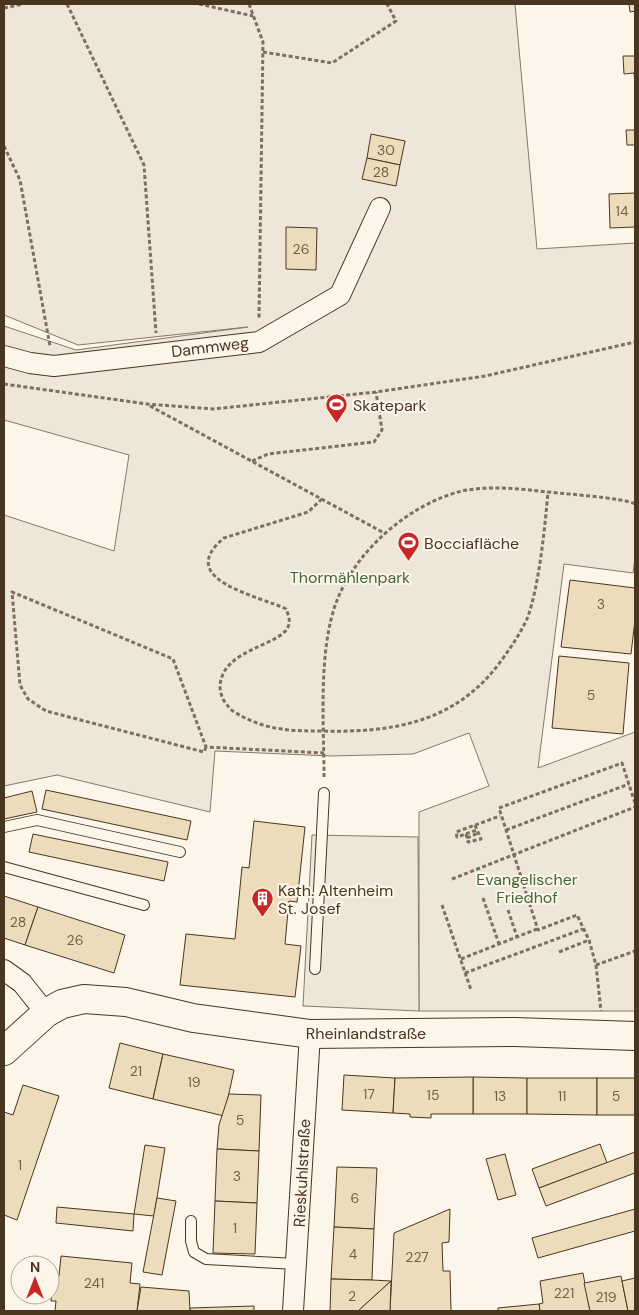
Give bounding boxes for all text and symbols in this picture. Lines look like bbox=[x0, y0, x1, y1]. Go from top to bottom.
house number: 30 bbox=[377, 141, 395, 159]
house number: 28 bbox=[373, 163, 389, 181]
house number: 14 bbox=[616, 202, 629, 220]
house number: 26 bbox=[293, 240, 309, 258]
street label: Dammweg bbox=[170, 332, 250, 362]
sports icon: Skatepark bbox=[325, 393, 349, 424]
place label: Skatepark bbox=[353, 395, 427, 416]
sports icon: Bocciafläche bbox=[396, 531, 420, 562]
place label: Bocciafläche bbox=[424, 533, 519, 554]
park label: Thormählenpark bbox=[290, 567, 410, 588]
house number: 3 bbox=[597, 595, 605, 613]
house number: 5 bbox=[587, 686, 595, 704]
park label: Evangelischer Friedhof bbox=[476, 869, 578, 908]
place label: Kath. Altenheim St. Josef bbox=[278, 880, 393, 919]
building icon: Kath. Altenheim St. Josef bbox=[250, 887, 274, 918]
house number: 28 bbox=[10, 913, 26, 931]
house number: 26 bbox=[67, 931, 83, 949]
street label: Rheinlandstraße bbox=[306, 1023, 426, 1044]
house number: 21 bbox=[130, 1062, 142, 1080]
house number: 19 bbox=[187, 1073, 201, 1091]
house number: 17 bbox=[363, 1085, 375, 1103]
house number: 15 bbox=[427, 1086, 439, 1104]
house number: 13 bbox=[494, 1087, 506, 1105]
house number: 11 bbox=[558, 1087, 566, 1105]
house number: 5 bbox=[612, 1087, 620, 1105]
house number: 5 bbox=[236, 1111, 244, 1129]
street label: Rieskuhlstraße bbox=[289, 1118, 315, 1228]
house number: 1 bbox=[18, 1156, 22, 1174]
house number: 3 bbox=[233, 1167, 241, 1185]
house number: 6 bbox=[351, 1189, 359, 1207]
house number: 1 bbox=[233, 1219, 237, 1237]
house number: 4 bbox=[349, 1245, 358, 1263]
house number: 227 bbox=[405, 1248, 429, 1266]
north arrow bbox=[10, 1255, 60, 1305]
text: N bbox=[30, 1258, 40, 1276]
house number: 241 bbox=[84, 1274, 104, 1292]
house number: 221 bbox=[554, 1284, 574, 1302]
house number: 2 bbox=[348, 1287, 356, 1305]
house number: 219 bbox=[595, 1288, 617, 1306]

